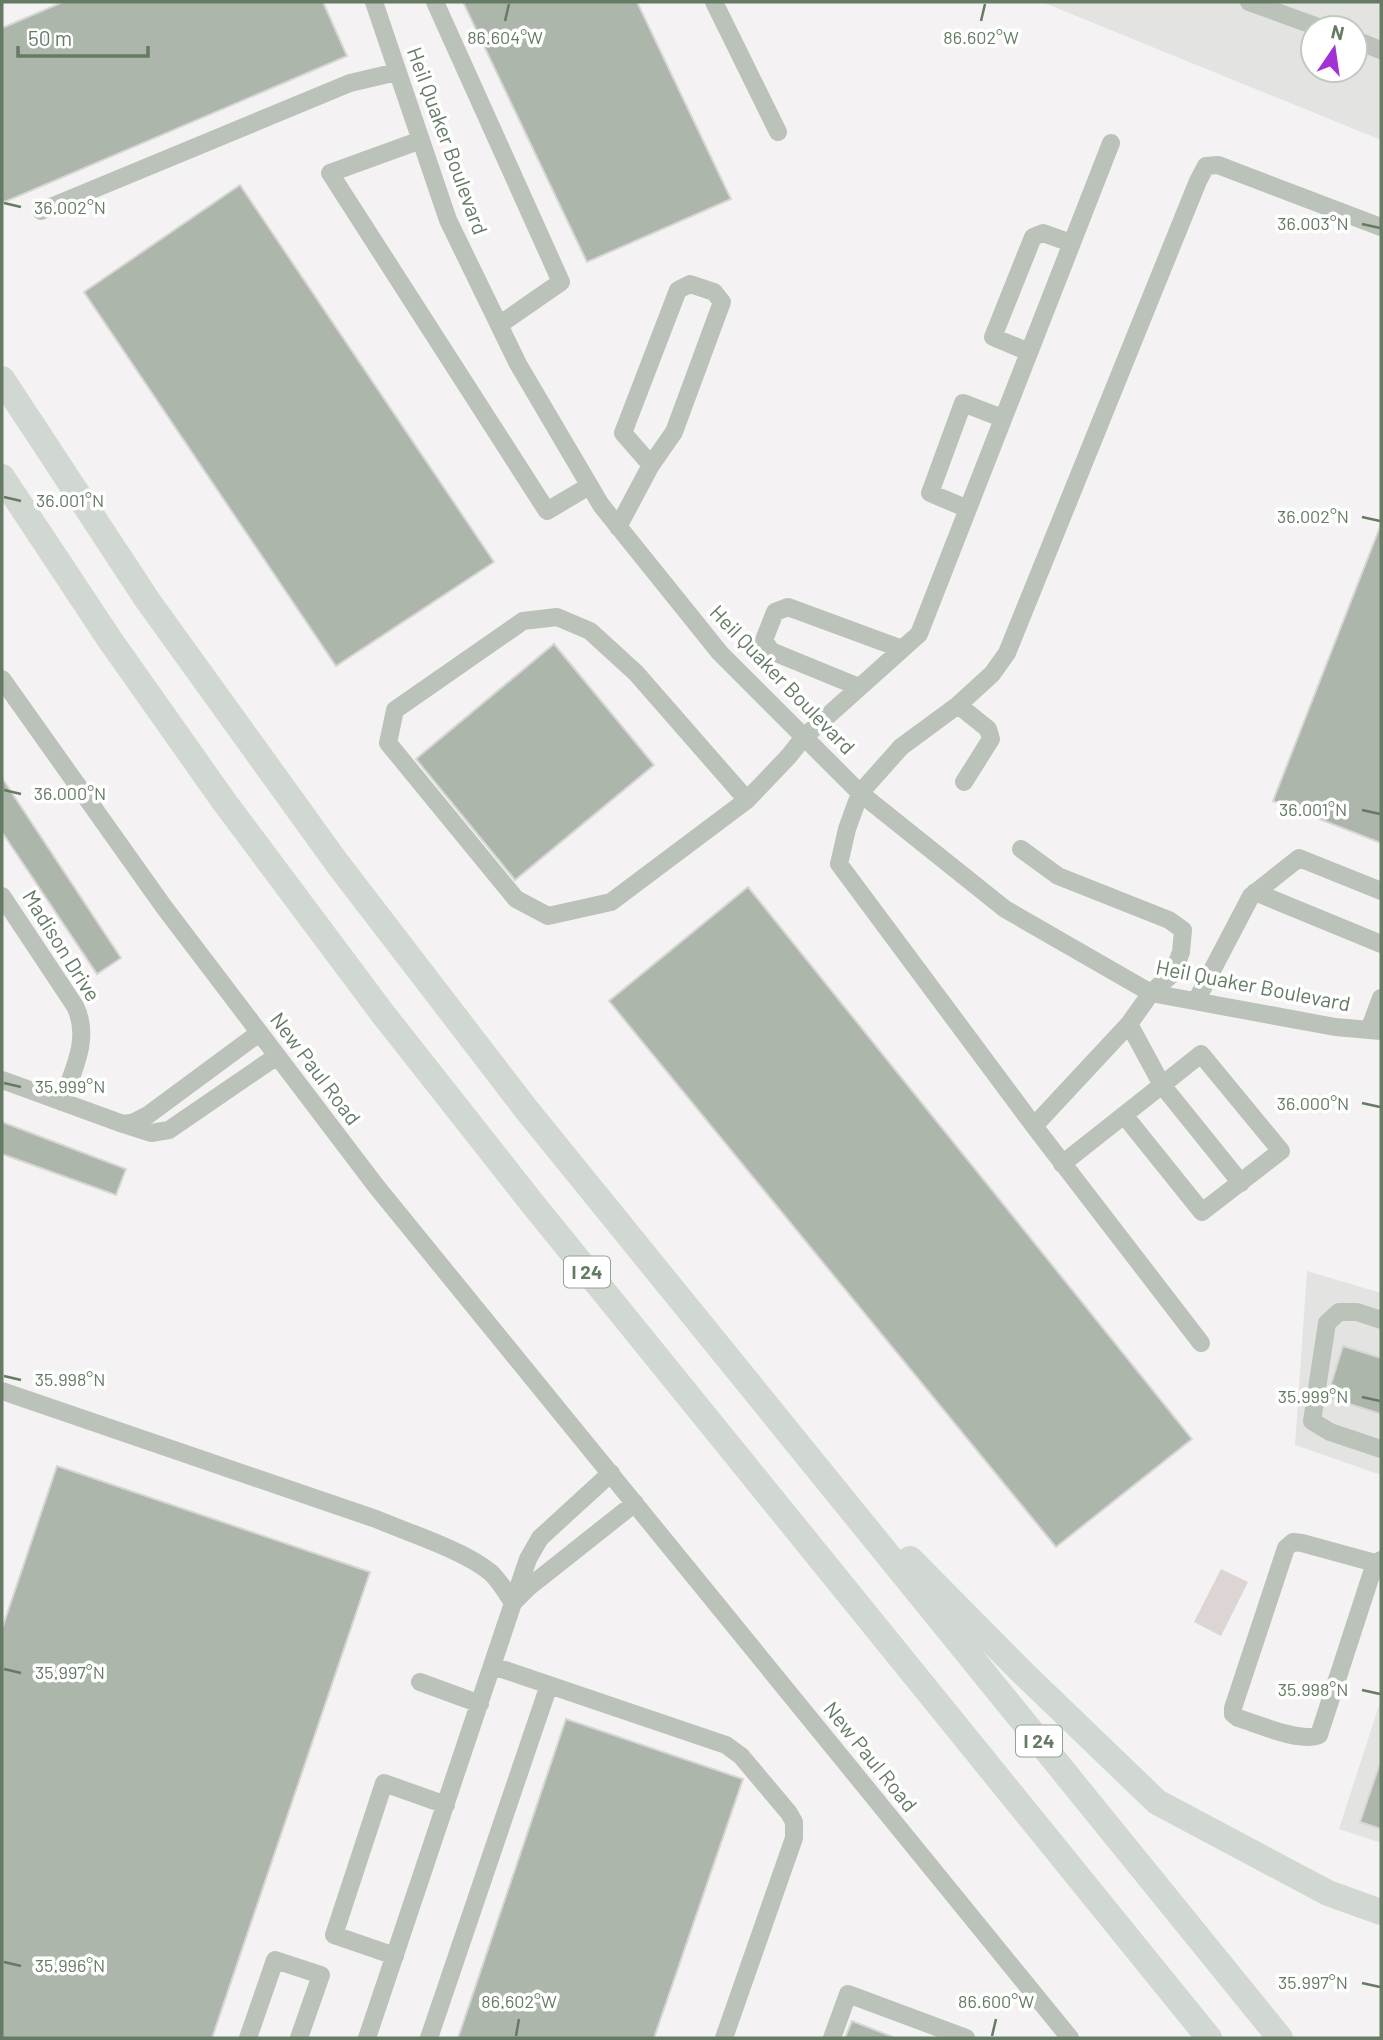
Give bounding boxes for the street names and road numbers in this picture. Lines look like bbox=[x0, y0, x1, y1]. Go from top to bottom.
street label: Heil Quaker Boulevard bbox=[403, 43, 494, 238]
street label: Heil Quaker Boulevard bbox=[705, 599, 861, 759]
street label: Madison Drive bbox=[18, 885, 106, 1005]
street label: Heil Quaker Boulevard bbox=[1154, 953, 1353, 1016]
street label: New Paul Road bbox=[266, 1007, 367, 1129]
road number: I 24 bbox=[564, 1256, 610, 1288]
street label: New Paul Road bbox=[819, 1696, 923, 1816]
road number: I 24 bbox=[1016, 1726, 1062, 1756]

